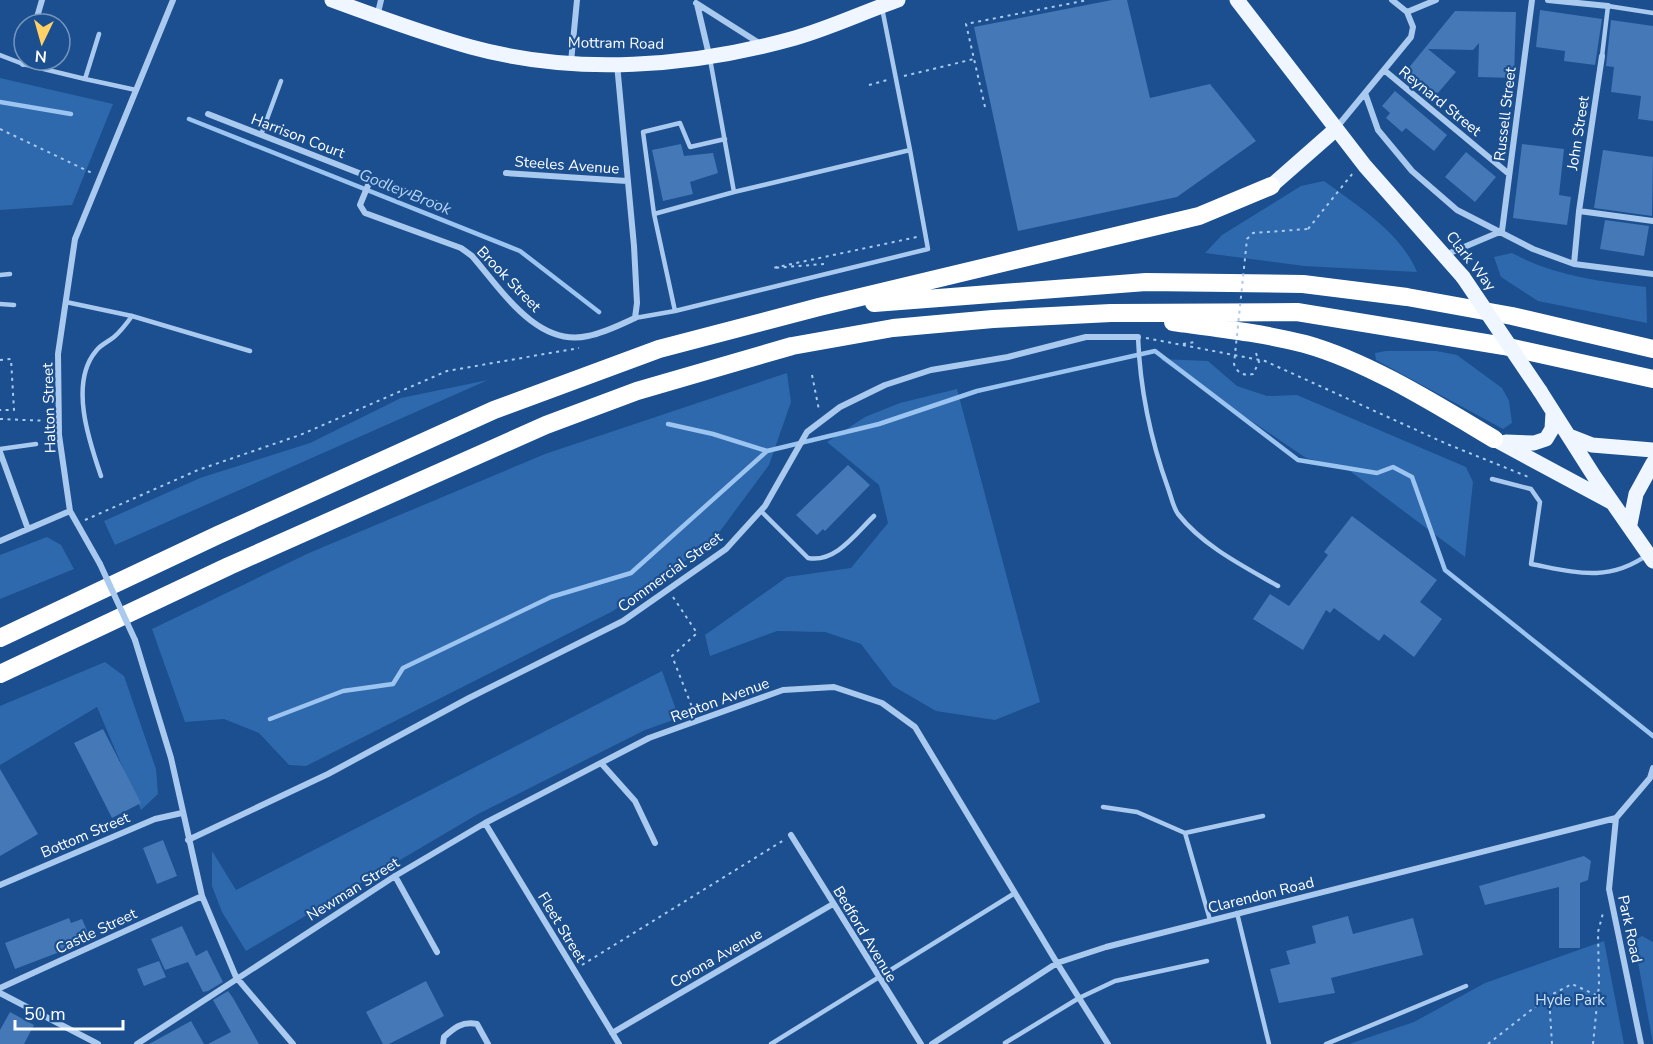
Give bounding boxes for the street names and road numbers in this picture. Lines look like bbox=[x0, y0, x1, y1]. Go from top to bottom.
street label: Mottram Road bbox=[568, 32, 664, 54]
street label: Reynard Street bbox=[1395, 62, 1486, 141]
street label: Russell Street bbox=[1489, 65, 1521, 162]
street label: John Street bbox=[1562, 94, 1594, 173]
street label: Harrison Court bbox=[248, 109, 348, 163]
street label: Steeles Avenue bbox=[514, 151, 620, 179]
street label: Clark Way bbox=[1441, 227, 1501, 295]
street label: Brook Street bbox=[473, 242, 546, 317]
street label: Halton Street bbox=[37, 362, 61, 454]
street label: Commercial Street bbox=[614, 527, 727, 617]
street label: Repton Avenue bbox=[668, 673, 772, 727]
street label: Bottom Street bbox=[38, 807, 133, 863]
street label: Newman Street bbox=[303, 852, 404, 925]
street label: Clarendon Road bbox=[1206, 872, 1316, 918]
street label: Bedford Avenue bbox=[828, 882, 902, 986]
street label: Fleet Street bbox=[533, 888, 591, 966]
street label: Park Road bbox=[1613, 893, 1647, 965]
street label: Castle Street bbox=[52, 903, 140, 959]
street label: Corona Avenue bbox=[666, 924, 766, 992]

